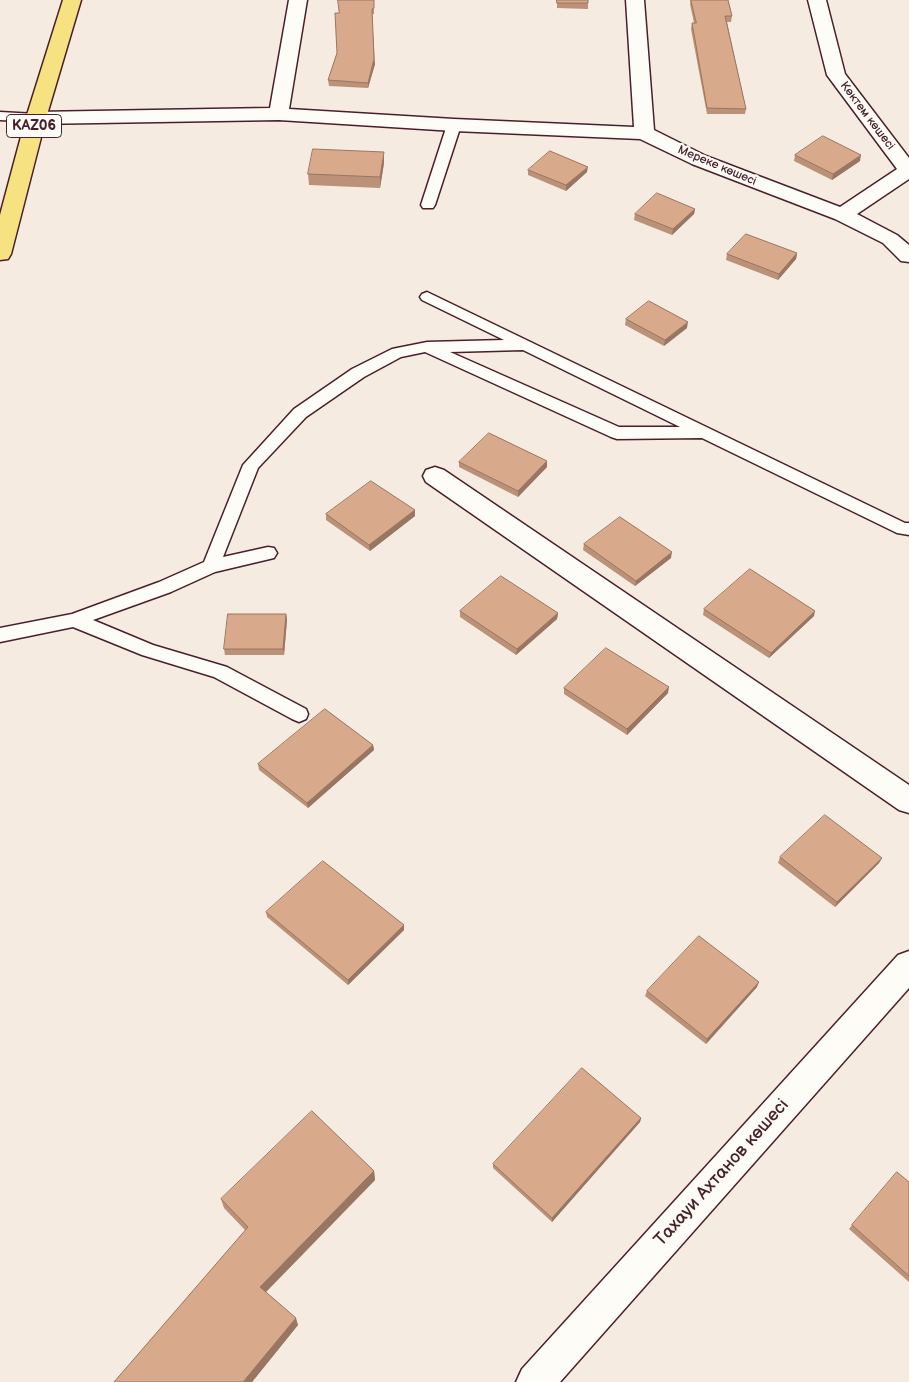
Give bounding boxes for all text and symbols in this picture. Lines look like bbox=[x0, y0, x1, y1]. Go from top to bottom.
street label: Көктем көшесі bbox=[837, 79, 897, 153]
road number: KАZ06 bbox=[6, 114, 62, 138]
street label: Мереке көшесі bbox=[675, 143, 759, 189]
street label: Тахауи Ахтанов көшесі bbox=[650, 1095, 794, 1251]

